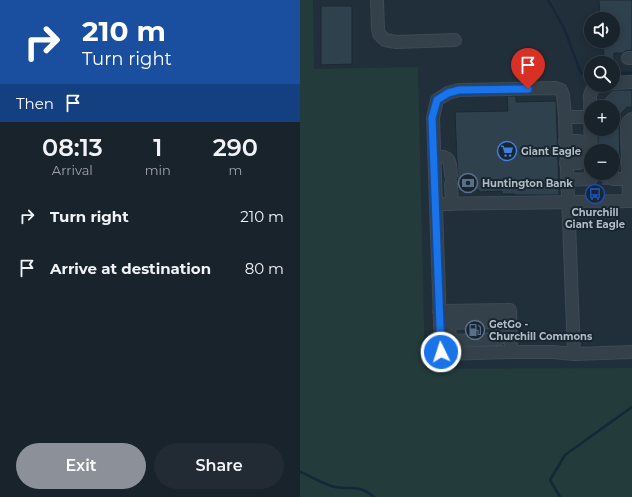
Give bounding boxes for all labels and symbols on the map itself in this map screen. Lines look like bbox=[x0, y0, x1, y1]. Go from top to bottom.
pin bbox=[511, 48, 545, 89]
supermarket icon: Giant Eagle bbox=[496, 140, 518, 162]
place label: Giant Eagle bbox=[521, 145, 581, 158]
bank icon: Huntington Bank bbox=[457, 172, 479, 194]
place label: Huntington Bank bbox=[482, 177, 573, 190]
bus stop icon: Churchill Giant Eagle bbox=[584, 183, 606, 205]
place label: Churchill Giant Eagle bbox=[565, 206, 625, 231]
place label: GetGo - Churchill Commons bbox=[489, 318, 593, 343]
fuel station icon: GetGo - Churchill Commons bbox=[464, 319, 486, 341]
position arrow bbox=[420, 331, 462, 373]

